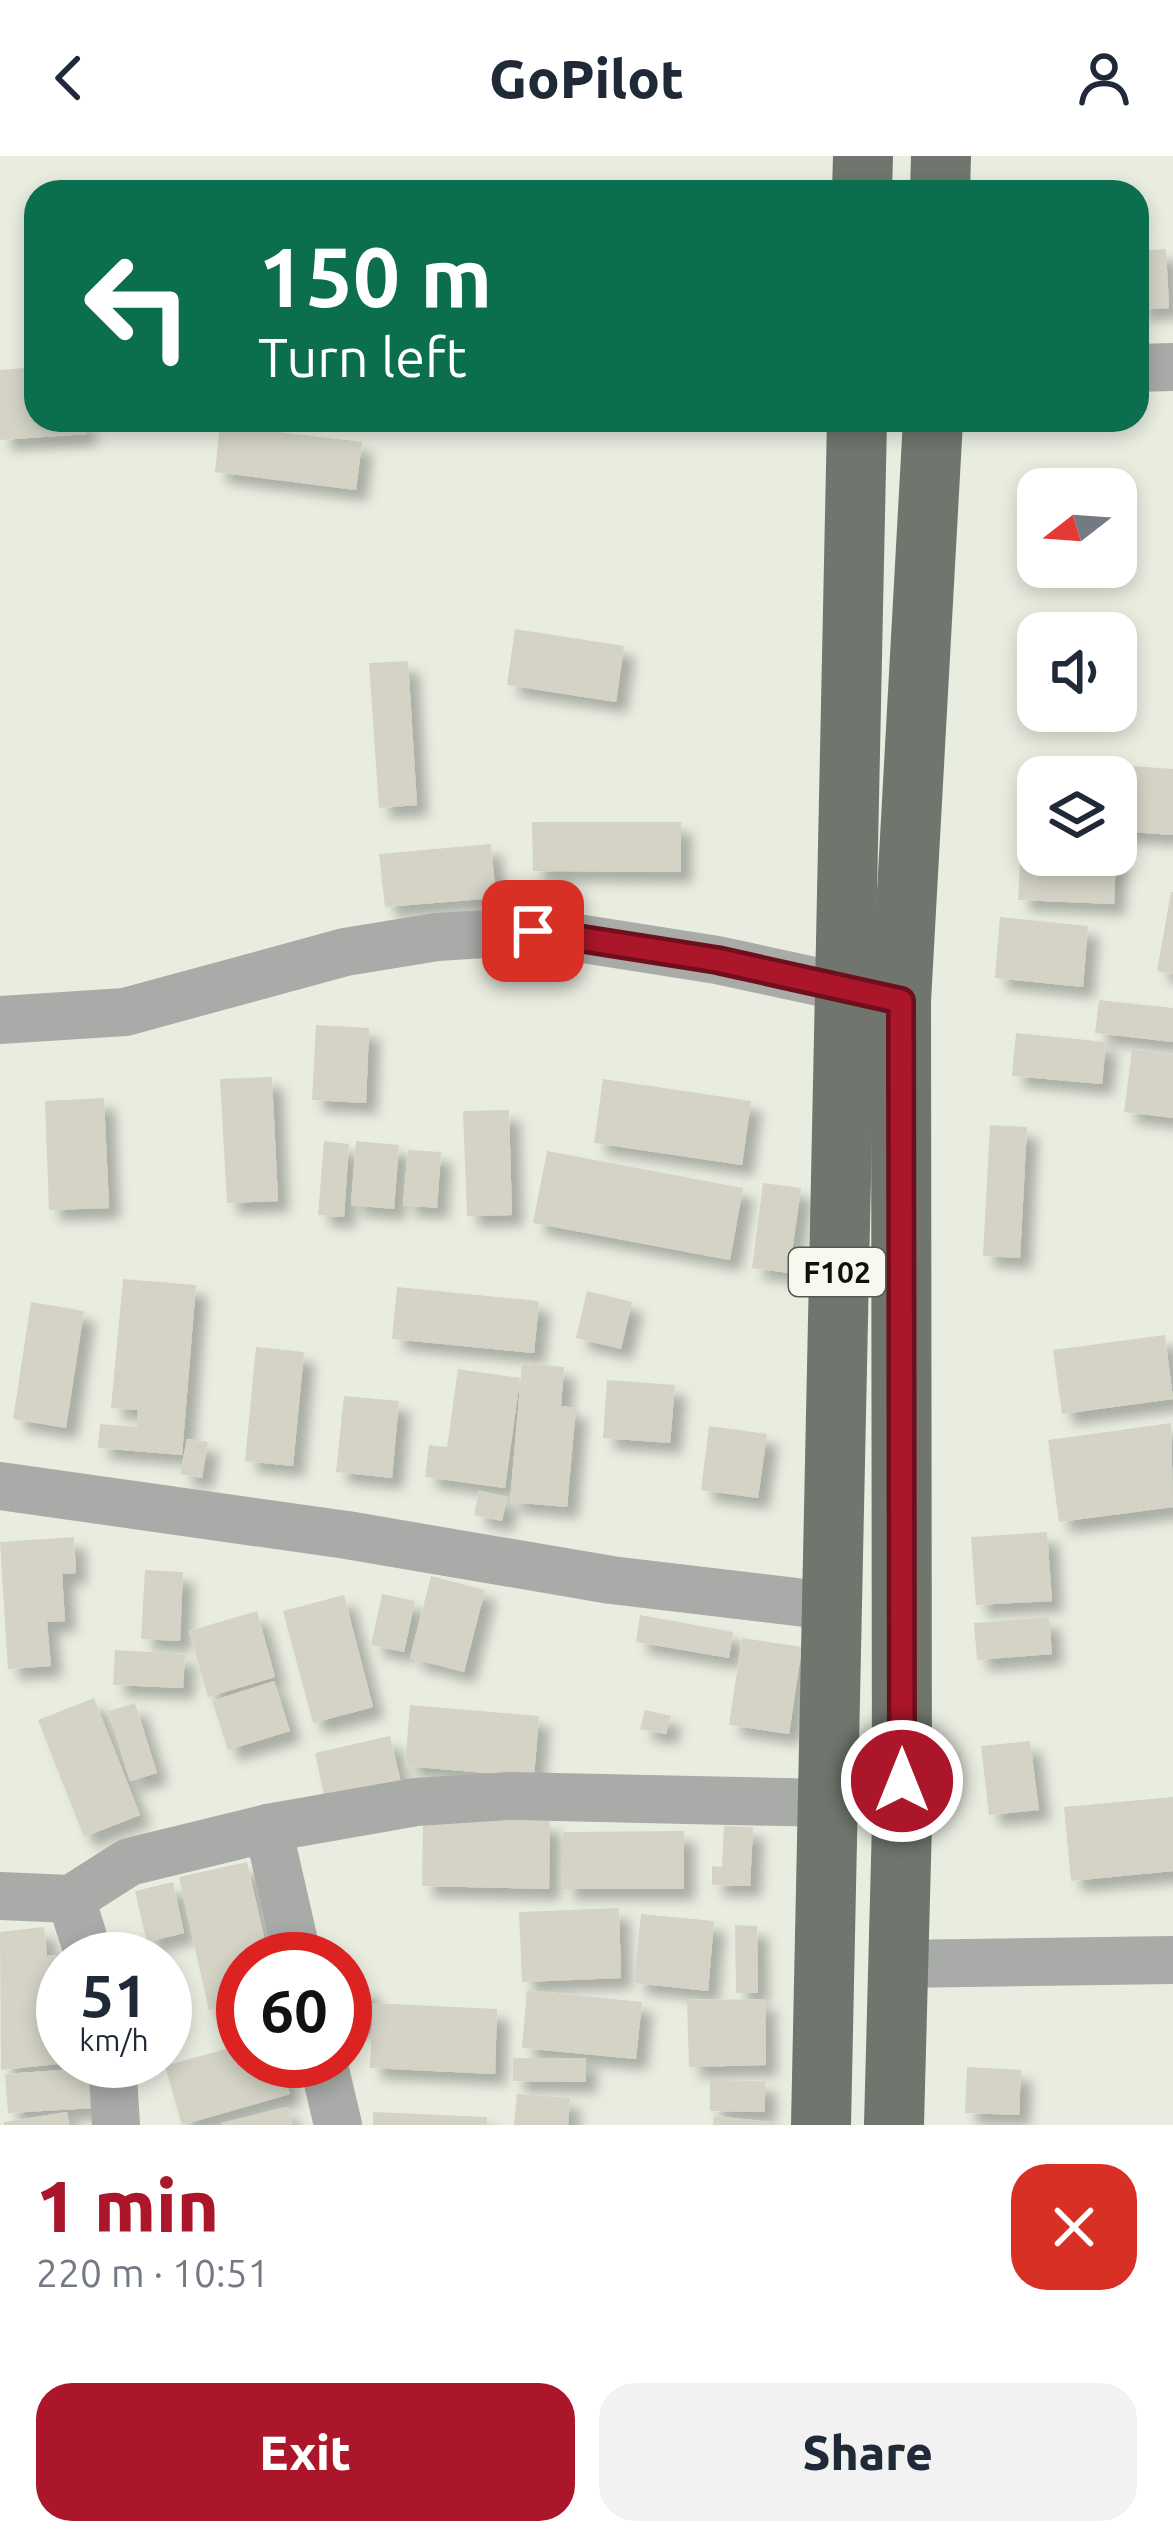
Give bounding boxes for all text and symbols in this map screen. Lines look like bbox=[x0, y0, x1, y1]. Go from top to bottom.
icon: back bbox=[36, 45, 102, 111]
icon: person bbox=[1071, 45, 1137, 111]
text: GoPilot bbox=[489, 48, 684, 108]
icon: left bbox=[60, 228, 216, 384]
text: 150 m bbox=[258, 229, 492, 323]
text: Turn left bbox=[258, 327, 467, 387]
north arrow bbox=[1017, 468, 1137, 588]
map controls bbox=[1017, 468, 1137, 876]
button: sound bbox=[1017, 612, 1137, 732]
button: layers bbox=[1017, 756, 1137, 876]
pin bbox=[482, 880, 584, 982]
icon: arrive bbox=[500, 898, 566, 964]
road number: F102 bbox=[789, 1248, 885, 1296]
position arrow bbox=[839, 1718, 965, 1844]
speed limit sign: 60 bbox=[216, 1932, 372, 2088]
text: 51 bbox=[80, 1961, 148, 2028]
text: km/h bbox=[79, 2023, 149, 2057]
button: close bbox=[1011, 2164, 1137, 2290]
text: 1 min bbox=[36, 2165, 219, 2246]
text: 220 m · 10:51 bbox=[36, 2251, 270, 2294]
button: Exit bbox=[36, 2383, 575, 2521]
button: Share bbox=[599, 2383, 1137, 2521]

